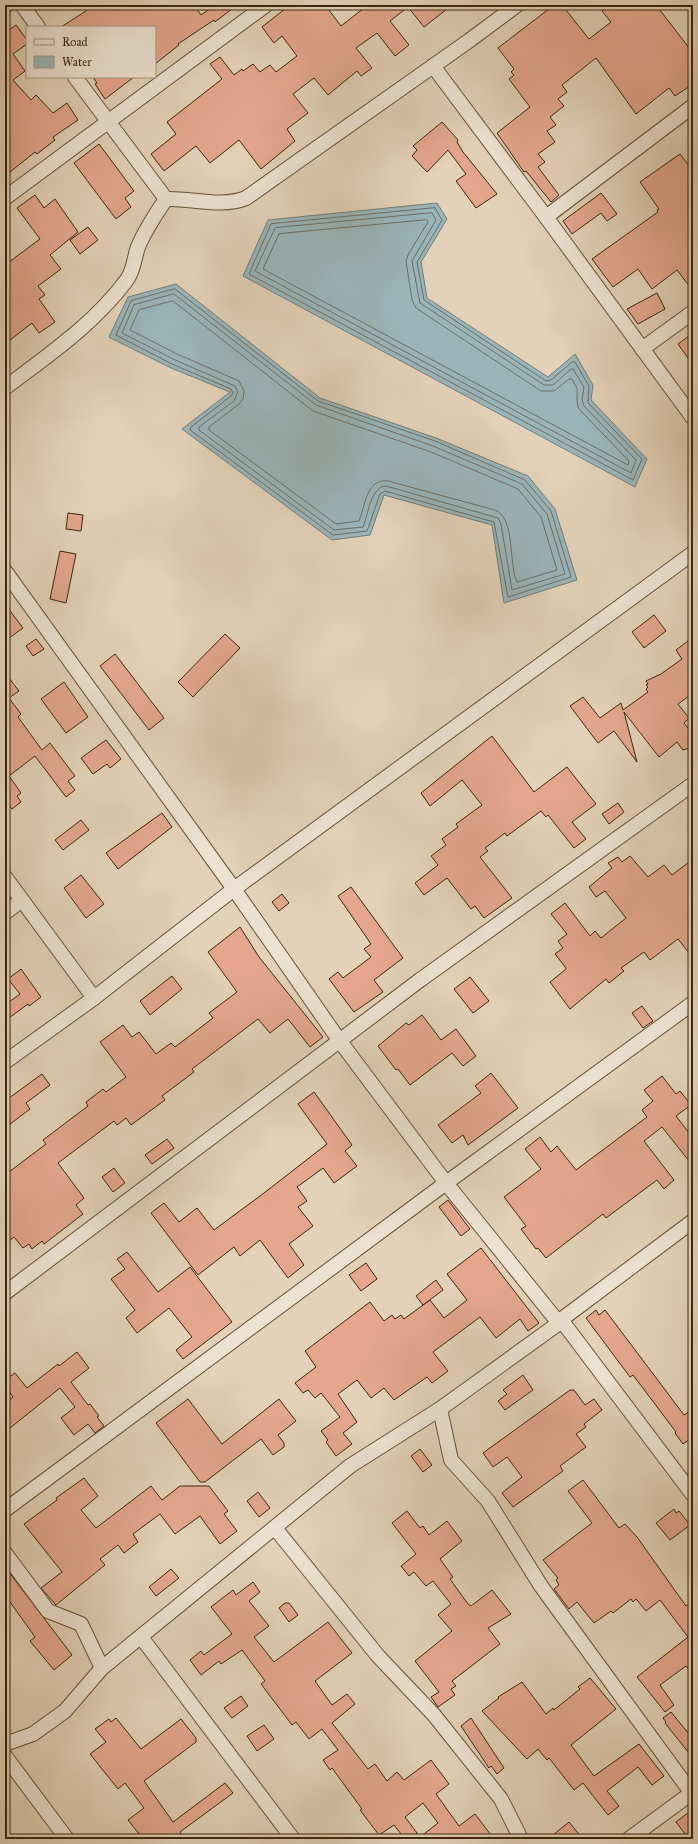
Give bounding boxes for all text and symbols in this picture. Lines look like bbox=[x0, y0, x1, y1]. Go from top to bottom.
legend bbox=[26, 26, 156, 78]
text: Road bbox=[62, 35, 88, 49]
text: Water bbox=[62, 55, 92, 69]

